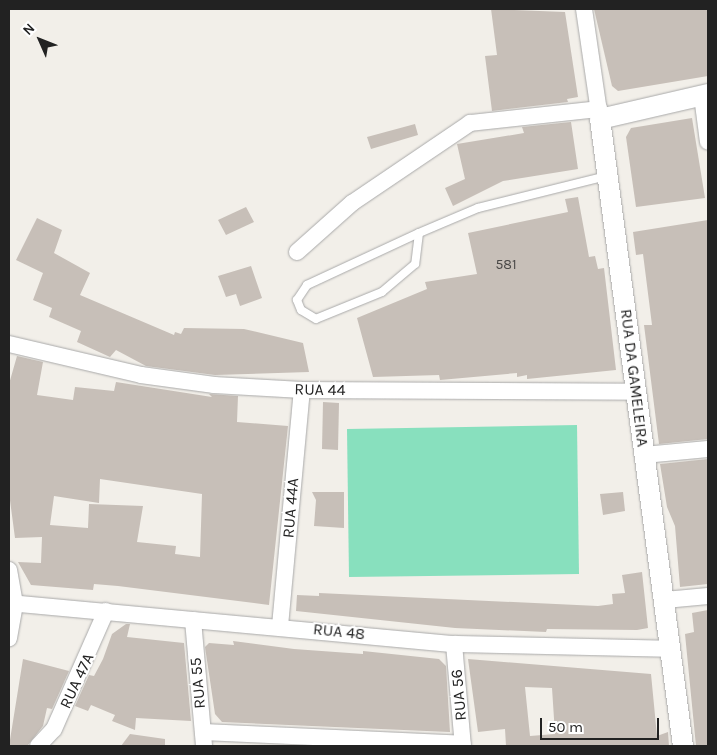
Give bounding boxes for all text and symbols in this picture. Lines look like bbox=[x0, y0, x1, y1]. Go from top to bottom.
north arrow bbox=[15, 15, 65, 65]
text: N bbox=[19, 20, 38, 39]
house number: 581 bbox=[495, 257, 517, 273]
street label: RUA DA GAMELEIRA bbox=[616, 308, 652, 448]
street label: RUA 44 bbox=[294, 380, 346, 400]
street label: RUA 44A bbox=[279, 477, 303, 539]
street label: RUA 48 bbox=[312, 620, 366, 644]
street label: RUA 47A bbox=[56, 650, 98, 712]
street label: RUA 55 bbox=[186, 657, 210, 709]
street label: RUA 56 bbox=[447, 669, 471, 721]
scale bar bbox=[542, 708, 661, 740]
text: 50 m bbox=[548, 718, 583, 736]

